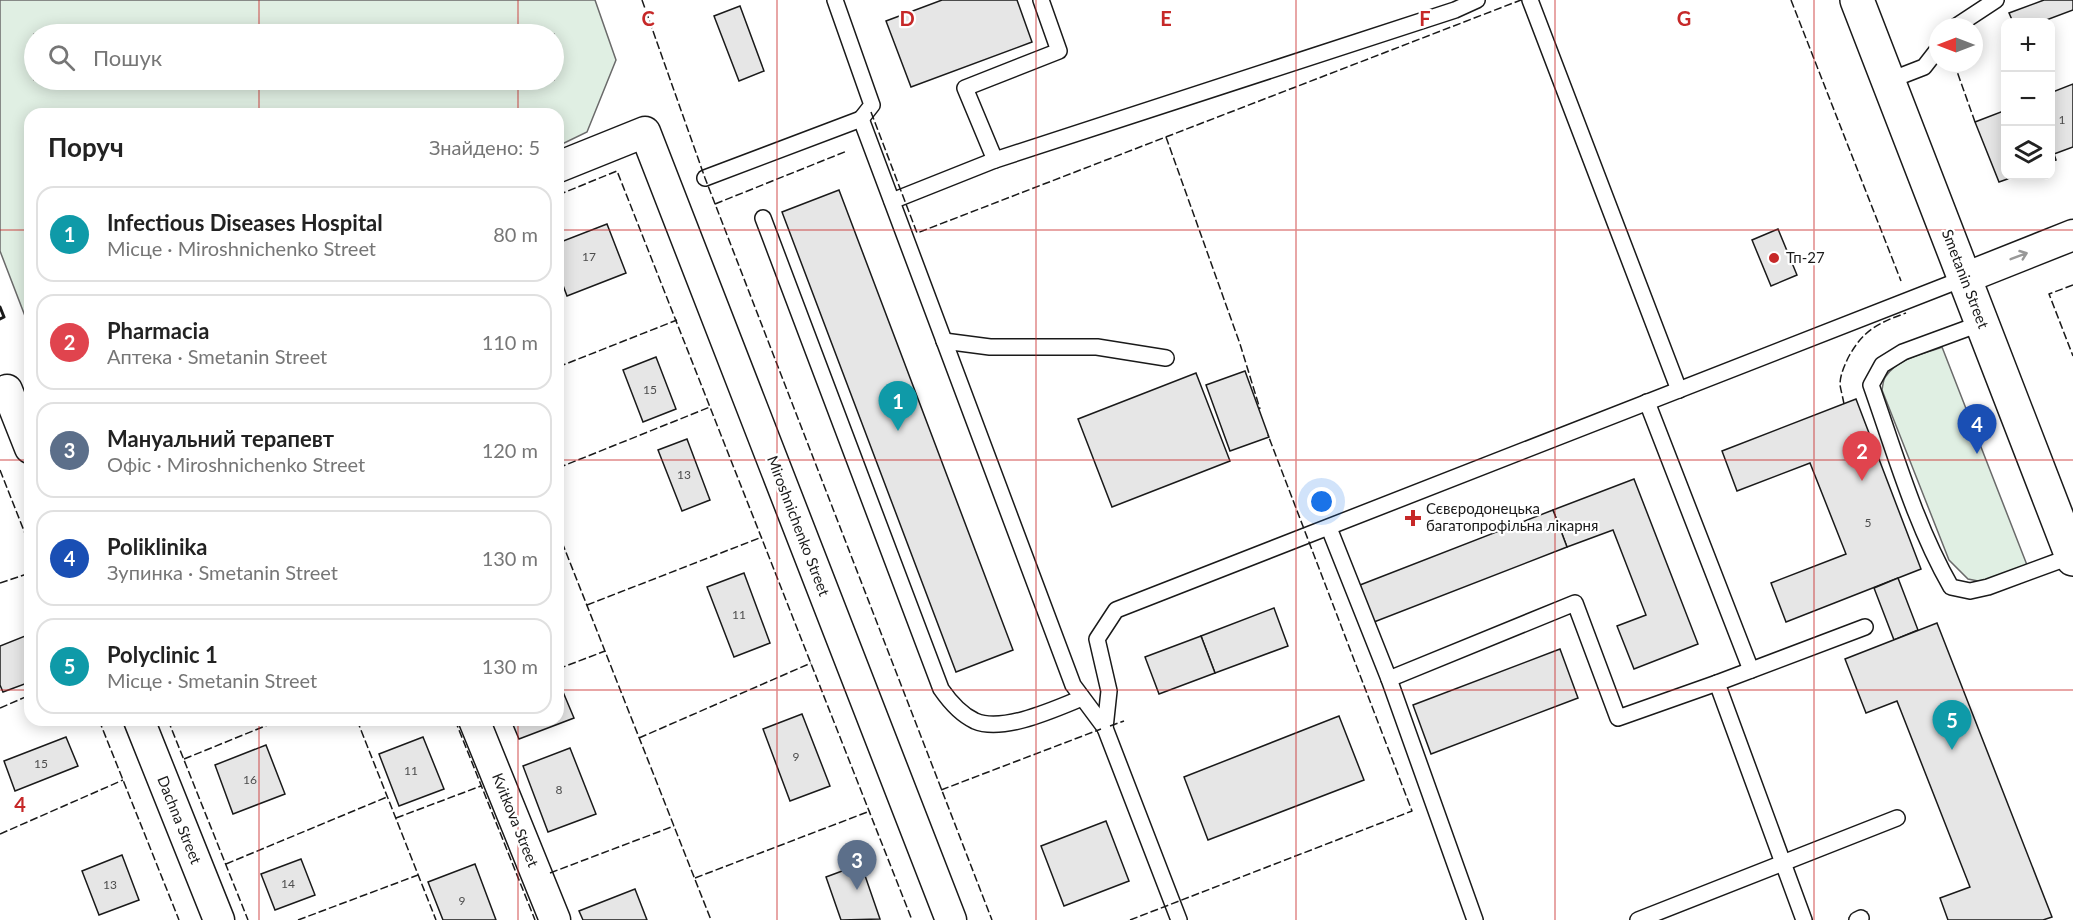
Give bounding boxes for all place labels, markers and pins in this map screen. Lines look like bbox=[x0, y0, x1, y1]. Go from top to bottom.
place label: Тп-27 bbox=[1786, 248, 1825, 266]
marker: Тп-27 bbox=[1767, 251, 1781, 265]
pin: 1 bbox=[878, 382, 918, 431]
pin: 4 bbox=[1958, 404, 1996, 454]
pin: 2 bbox=[1842, 432, 1882, 481]
place label: Сєвєродонецька багатопрофільна лікарня bbox=[1426, 499, 1598, 534]
marker: Сєвєродонецька багатопрофільна лікарня bbox=[1404, 509, 1422, 527]
pin: 5 bbox=[1932, 700, 1972, 750]
pin: 3 bbox=[838, 840, 876, 890]

